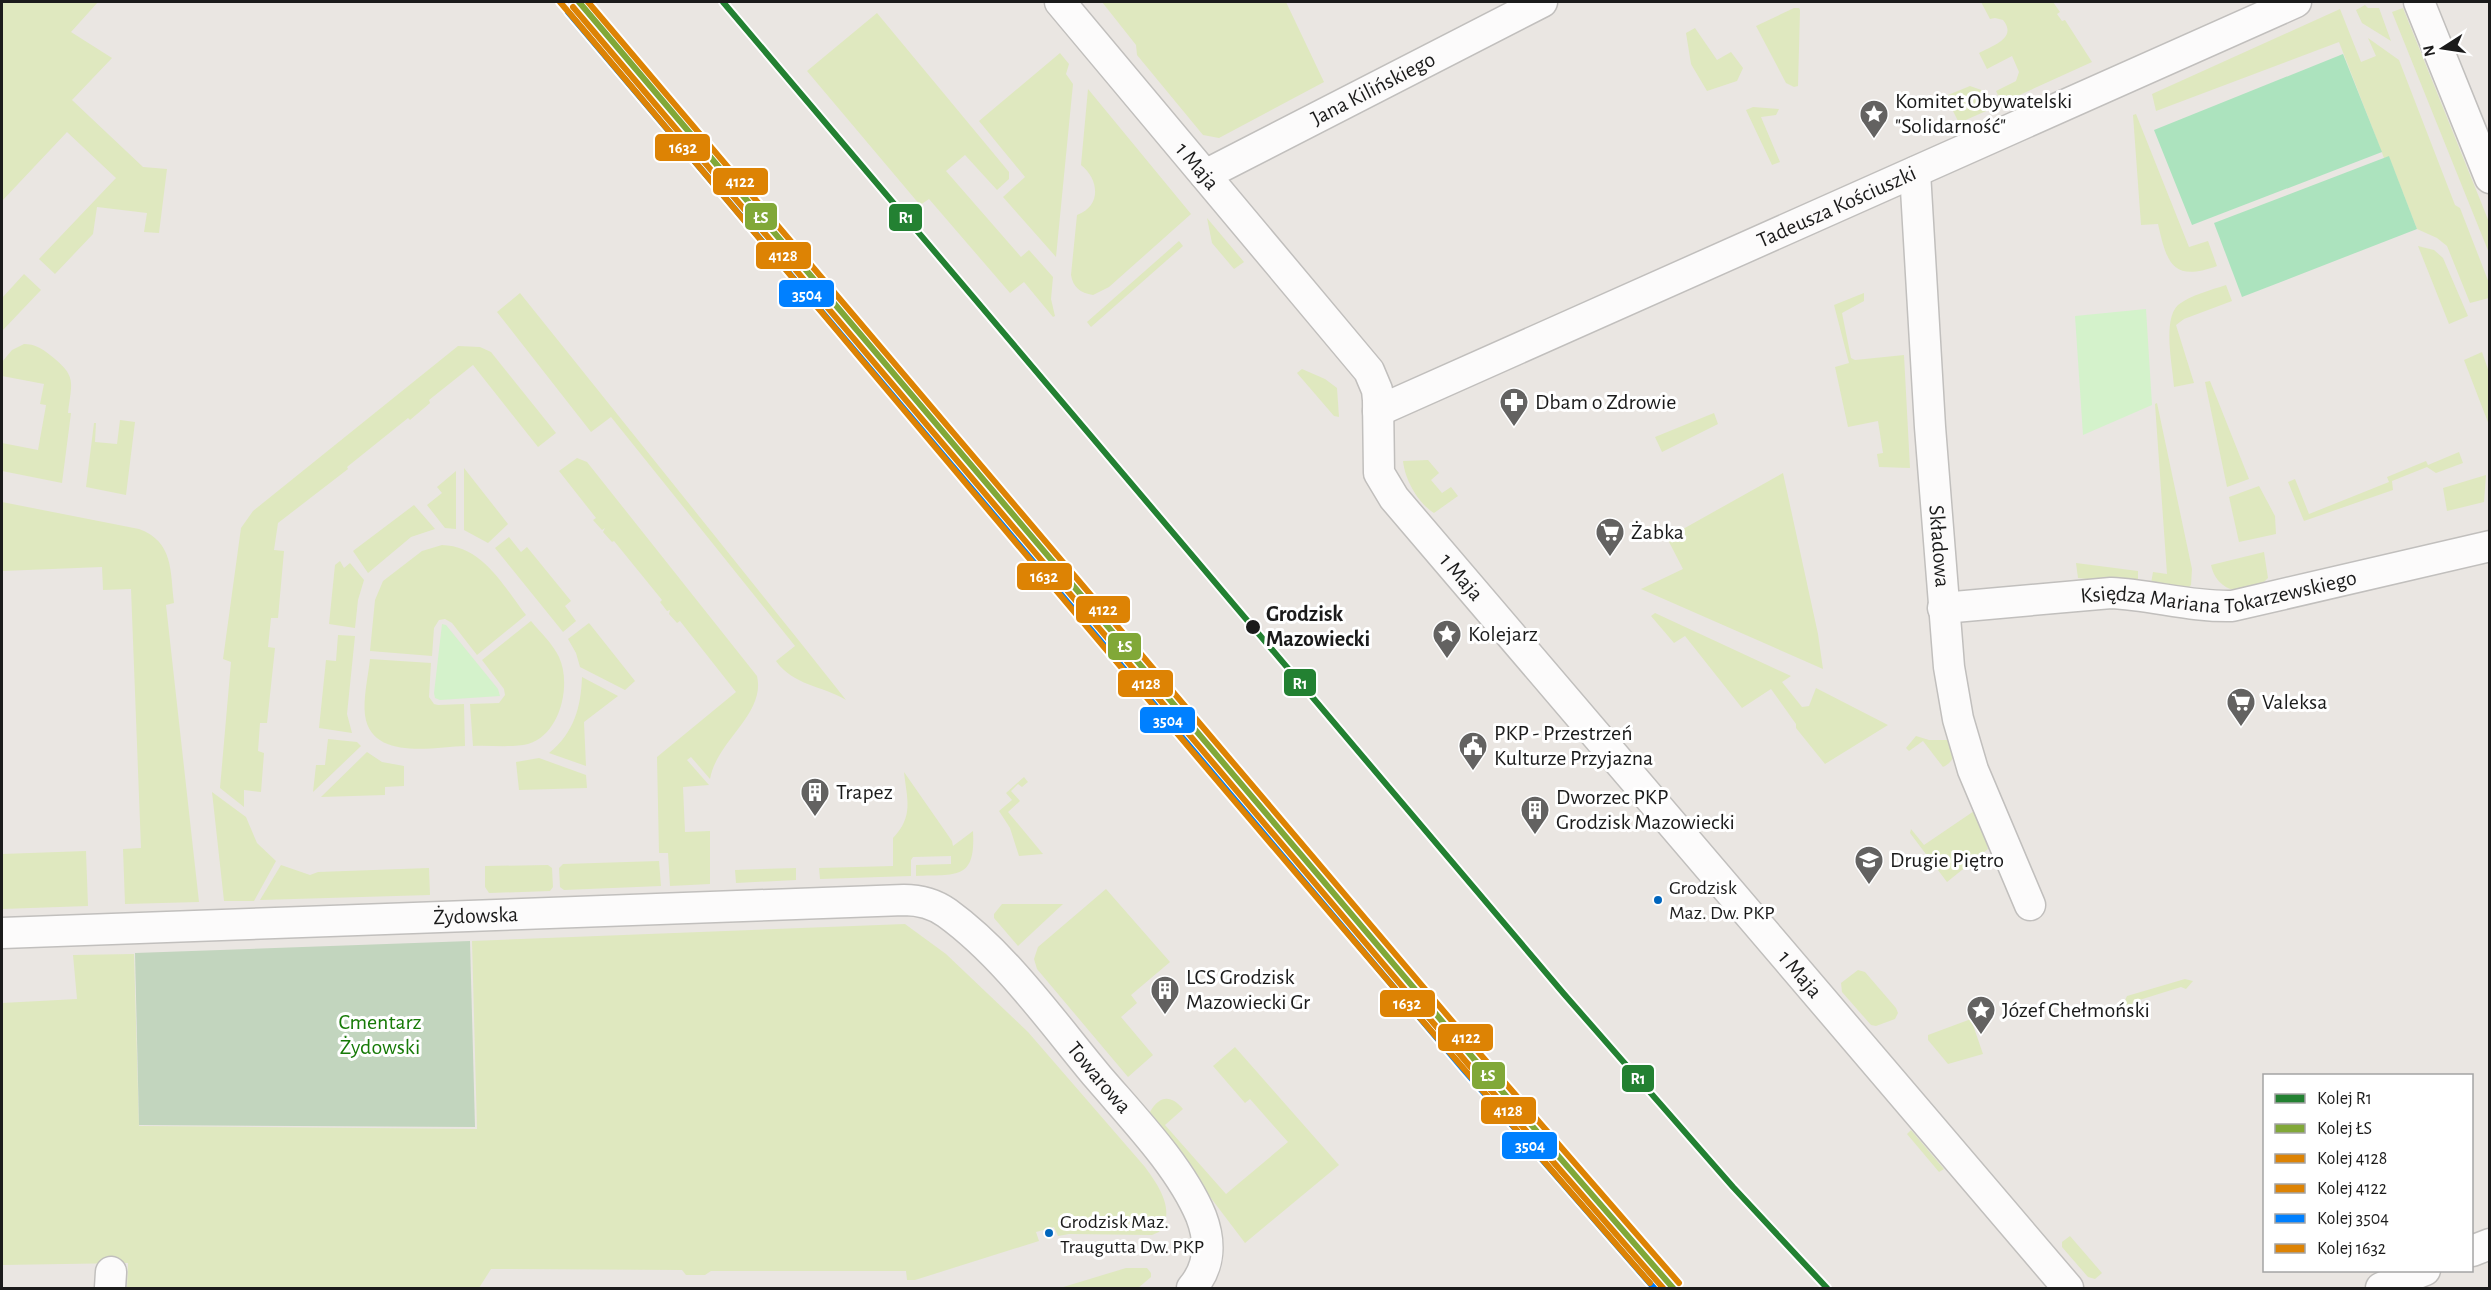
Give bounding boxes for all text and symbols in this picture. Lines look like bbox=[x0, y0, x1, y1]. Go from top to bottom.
north arrow bbox=[2413, 18, 2473, 78]
text: N bbox=[2420, 44, 2438, 58]
street label: Jana Kilińskiego bbox=[1308, 48, 1439, 130]
place label: Komitet Obywatelski "Solidarność" bbox=[1895, 90, 2072, 137]
place icon: Komitet Obywatelski "Solidarność" bbox=[1858, 98, 1890, 140]
line badge: 1632 bbox=[654, 133, 711, 162]
street label: 1 Maja bbox=[1171, 138, 1223, 194]
text: 1632 bbox=[669, 140, 697, 156]
street label: Tadeusza Kościuszki bbox=[1754, 162, 1919, 252]
line badge: 4122 bbox=[712, 167, 769, 196]
text: 4122 bbox=[726, 174, 755, 190]
line badge: ŁS bbox=[744, 202, 778, 231]
line badge: R1 bbox=[888, 203, 923, 232]
text: ŁS bbox=[752, 210, 769, 226]
text: R1 bbox=[898, 210, 914, 226]
line badge: 4128 bbox=[755, 241, 812, 270]
text: 4128 bbox=[768, 248, 798, 264]
line badge: 3504 bbox=[778, 279, 835, 308]
text: 3504 bbox=[792, 287, 822, 303]
pharmacy icon: Dbam o Zdrowie bbox=[1498, 386, 1530, 428]
place label: Dbam o Zdrowie bbox=[1535, 391, 1676, 413]
street label: Składowa bbox=[1925, 504, 1954, 588]
supermarket icon: Żabka bbox=[1594, 516, 1626, 558]
place label: Żabka bbox=[1631, 521, 1684, 543]
street label: 1 Maja bbox=[1435, 549, 1487, 605]
line badge: 1632 bbox=[1016, 562, 1073, 591]
street label: Księdza Mariana Tokarzewskiego bbox=[2079, 566, 2359, 617]
text: 1632 bbox=[1030, 569, 1058, 585]
line badge: 4122 bbox=[1075, 595, 1131, 624]
text: 4122 bbox=[1089, 602, 1118, 618]
place label: Grodzisk Mazowiecki bbox=[1266, 603, 1370, 650]
marker: Grodzisk Mazowiecki bbox=[1244, 618, 1262, 636]
place icon: Kolejarz bbox=[1431, 618, 1463, 660]
place label: Kolejarz bbox=[1468, 623, 1538, 645]
line badge: ŁS bbox=[1107, 632, 1142, 661]
text: ŁS bbox=[1116, 639, 1133, 655]
line badge: R1 bbox=[1283, 668, 1317, 697]
line badge: 4128 bbox=[1117, 669, 1174, 698]
text: 4128 bbox=[1131, 676, 1161, 692]
text: R1 bbox=[1292, 676, 1308, 692]
supermarket icon: Valeksa bbox=[2225, 686, 2257, 728]
place label: Valeksa bbox=[2262, 691, 2327, 713]
line badge: 3504 bbox=[1139, 706, 1196, 734]
text: 3504 bbox=[1153, 713, 1183, 729]
place label: PKP - Przestrzeń Kulturze Przyjazna bbox=[1494, 722, 1653, 769]
public building icon: PKP - Przestrzeń Kulturze Przyjazna bbox=[1457, 730, 1489, 772]
building icon: Trapez bbox=[799, 776, 831, 818]
place label: Trapez bbox=[836, 781, 893, 803]
place label: Dworzec PKP Grodzisk Mazowiecki bbox=[1556, 786, 1735, 833]
building icon: Dworzec PKP Grodzisk Mazowiecki bbox=[1519, 794, 1551, 836]
school or university icon: Drugie Piętro bbox=[1853, 844, 1885, 886]
place label: Drugie Piętro bbox=[1890, 849, 2004, 871]
place label: Grodzisk Maz. Dw. PKP bbox=[1669, 878, 1775, 923]
marker: Grodzisk Maz. Dw. PKP bbox=[1652, 894, 1664, 906]
street label: Żydowska bbox=[433, 903, 519, 928]
street label: 1 Maja bbox=[1774, 946, 1826, 1002]
place label: LCS Grodzisk Mazowiecki Gr bbox=[1186, 966, 1310, 1013]
building icon: LCS Grodzisk Mazowiecki Gr bbox=[1149, 974, 1181, 1016]
line badge: 1632 bbox=[1379, 989, 1436, 1018]
place icon: Józef Chełmoński bbox=[1965, 994, 1997, 1036]
text: 1632 bbox=[1393, 996, 1421, 1012]
place label: Józef Chełmoński bbox=[2002, 999, 2150, 1021]
park label: Cmentarz Żydowski bbox=[338, 1011, 422, 1058]
line badge: 4122 bbox=[1437, 1023, 1494, 1052]
text: 4122 bbox=[1452, 1030, 1481, 1046]
street label: Towarowa bbox=[1063, 1037, 1135, 1118]
line badge: ŁS bbox=[1471, 1061, 1506, 1090]
line badge: R1 bbox=[1621, 1064, 1655, 1093]
text: ŁS bbox=[1479, 1068, 1496, 1084]
text: R1 bbox=[1630, 1071, 1646, 1087]
legend bbox=[2263, 1074, 2473, 1272]
text: Kolej R1 bbox=[2317, 1090, 2372, 1108]
line badge: 4128 bbox=[1480, 1096, 1537, 1125]
text: 4128 bbox=[1493, 1103, 1523, 1119]
text: Kolej ŁS bbox=[2317, 1120, 2372, 1138]
line badge: 3504 bbox=[1501, 1131, 1558, 1160]
text: 3504 bbox=[1515, 1138, 1545, 1154]
text: Kolej 4128 bbox=[2317, 1150, 2387, 1168]
text: Kolej 4122 bbox=[2317, 1180, 2387, 1198]
text: Kolej 3504 bbox=[2317, 1210, 2389, 1228]
place label: Grodzisk Maz. Traugutta Dw. PKP bbox=[1060, 1212, 1204, 1257]
marker: Grodzisk Maz. Traugutta Dw. PKP bbox=[1043, 1227, 1055, 1239]
text: Kolej 1632 bbox=[2317, 1240, 2386, 1258]

